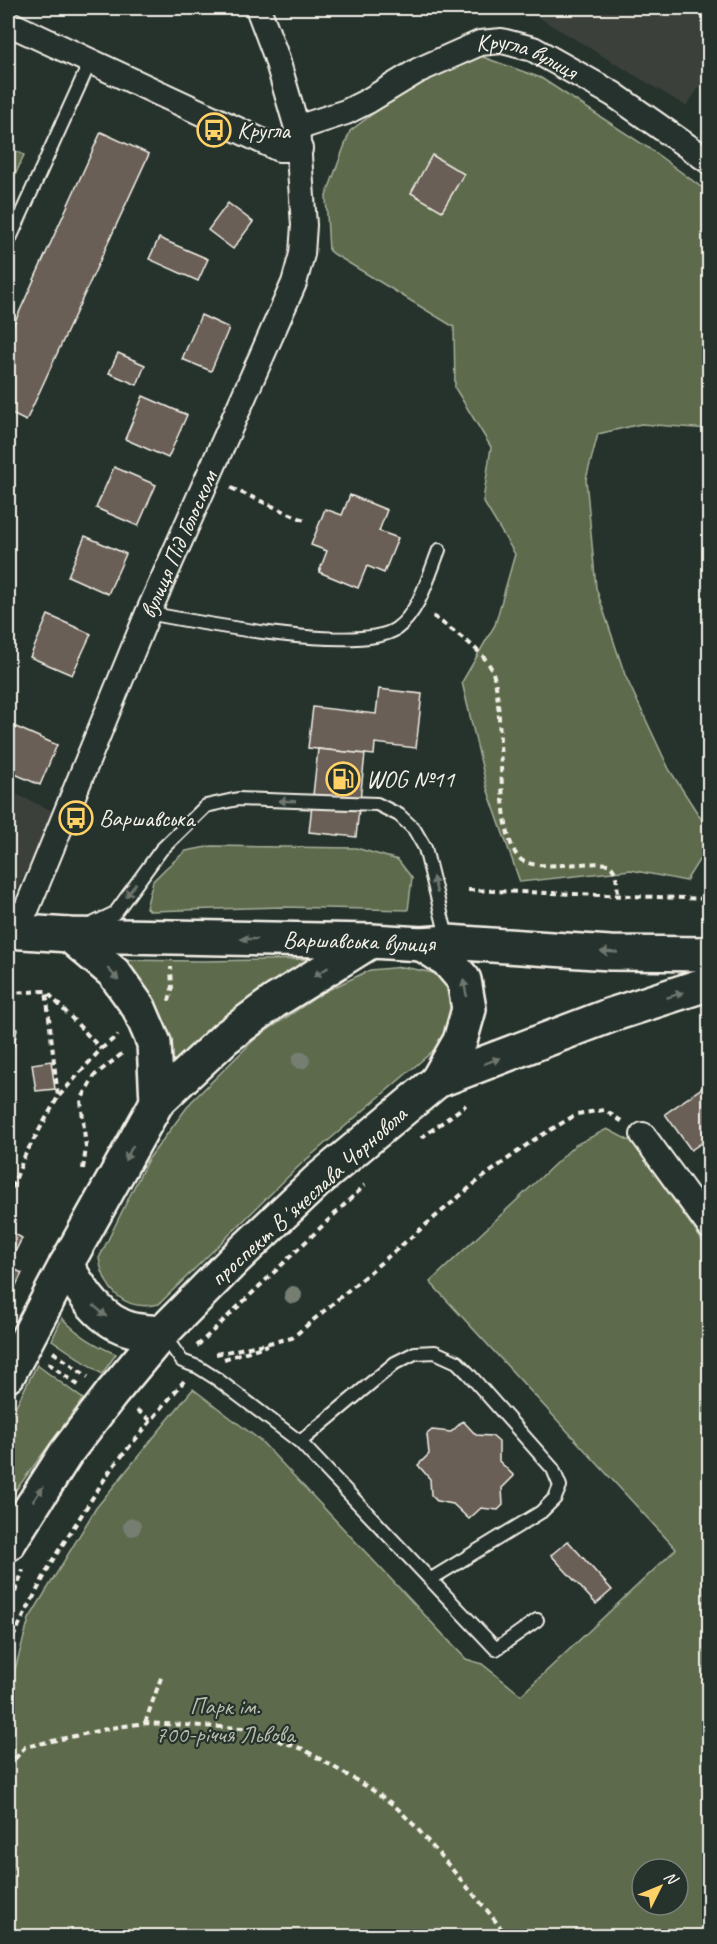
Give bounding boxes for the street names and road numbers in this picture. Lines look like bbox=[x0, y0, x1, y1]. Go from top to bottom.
street label: Кругла вулиця bbox=[475, 26, 584, 87]
street label: вулиця Під Голоском bbox=[133, 464, 225, 623]
street label: Варшавська вулиця bbox=[283, 924, 438, 959]
street label: проспект Вʼячеслава Чорновола bbox=[203, 1099, 414, 1293]

